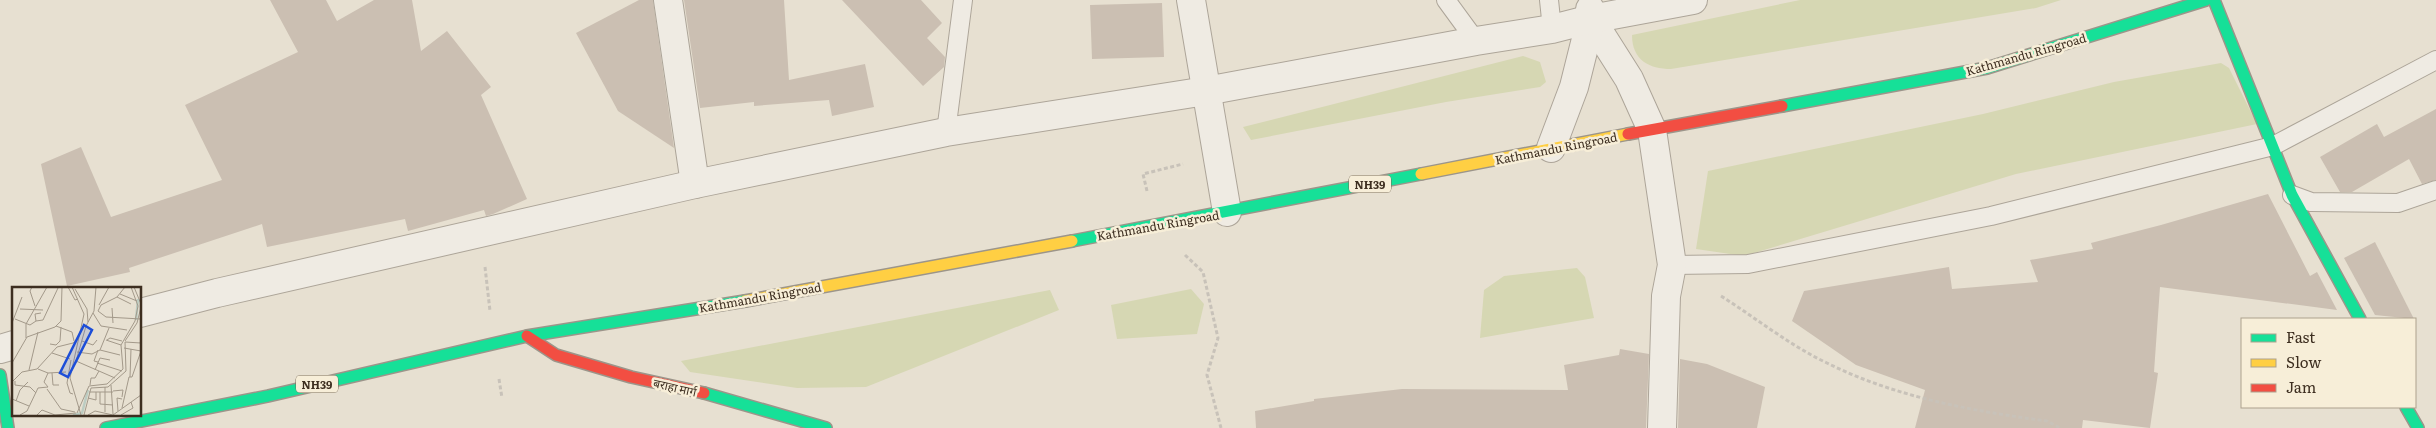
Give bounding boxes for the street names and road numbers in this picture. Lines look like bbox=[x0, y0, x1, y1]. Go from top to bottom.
street label: Kathmandu Ringroad bbox=[1964, 28, 2089, 80]
street label: Kathmandu Ringroad bbox=[1493, 127, 1619, 169]
road number: NH39 bbox=[1349, 175, 1391, 192]
street label: Kathmandu Ringroad bbox=[1095, 205, 1221, 245]
street label: Kathmandu Ringroad bbox=[697, 277, 823, 317]
street label: बराहा मार्ग bbox=[652, 373, 699, 401]
road number: NH39 bbox=[296, 376, 338, 392]

